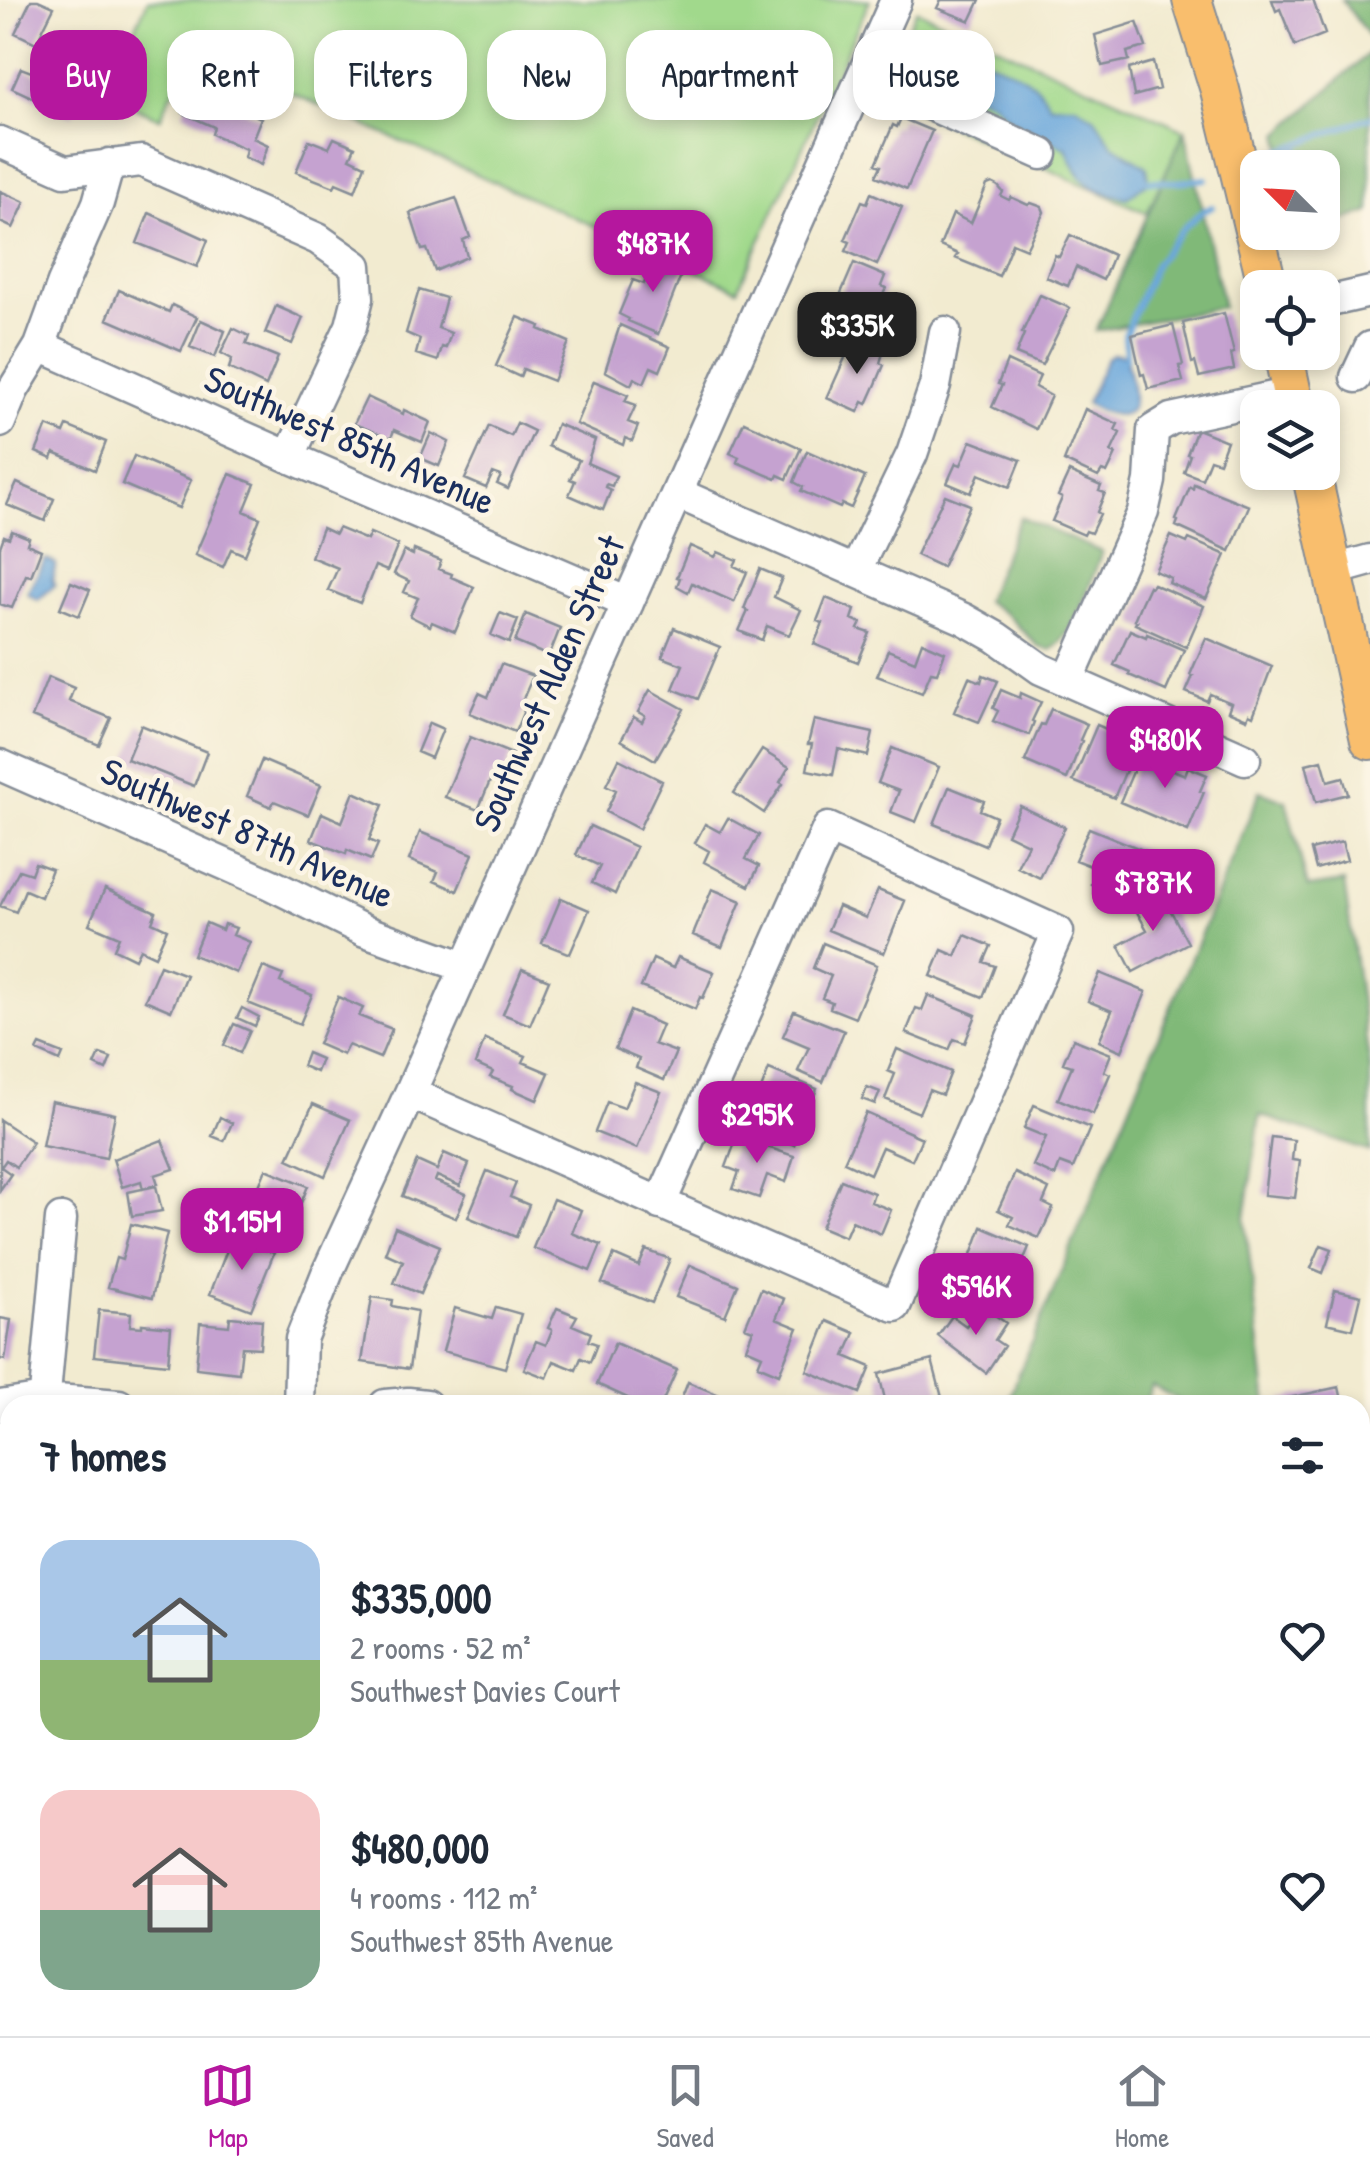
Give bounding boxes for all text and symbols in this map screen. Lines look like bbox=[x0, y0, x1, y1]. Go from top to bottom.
chip: Buy bbox=[30, 30, 147, 120]
chip: Rent bbox=[167, 30, 294, 120]
chip: Filters bbox=[314, 30, 467, 120]
chip: New bbox=[487, 30, 606, 120]
chip: Apartment bbox=[626, 30, 833, 120]
chip: House bbox=[853, 30, 995, 120]
north arrow bbox=[1240, 150, 1340, 250]
map controls bbox=[1240, 150, 1340, 490]
pin: $487K bbox=[583, 210, 723, 295]
text: $487K bbox=[616, 221, 690, 264]
button: locate bbox=[1240, 270, 1340, 370]
pin: $335K bbox=[787, 292, 927, 377]
text: $335K bbox=[819, 303, 895, 346]
street label: Southwest 85th Avenue bbox=[197, 352, 503, 526]
button: layers bbox=[1240, 390, 1340, 490]
street label: Southwest Alden Street bbox=[459, 526, 637, 839]
pin: $480K bbox=[1095, 706, 1235, 791]
text: $480K bbox=[1128, 717, 1202, 760]
street label: Southwest 87th Avenue bbox=[93, 744, 403, 920]
pin: $787K bbox=[1083, 849, 1223, 934]
text: $787K bbox=[1114, 860, 1192, 903]
pin: $295K bbox=[687, 1081, 827, 1166]
text: $295K bbox=[720, 1092, 794, 1135]
pin: $1.15M bbox=[161, 1188, 323, 1273]
text: $1.15M bbox=[203, 1199, 281, 1242]
pin: $596K bbox=[906, 1253, 1046, 1338]
text: $596K bbox=[940, 1264, 1012, 1307]
text: 7 homes bbox=[40, 1427, 166, 1484]
icon: filters bbox=[1275, 1428, 1330, 1483]
text: $335,000 bbox=[350, 1569, 492, 1626]
icon: home bbox=[120, 1580, 240, 1700]
icon: heart bbox=[1275, 1613, 1330, 1668]
text: 2 rooms · 52 m² bbox=[350, 1626, 531, 1669]
text: Southwest Davies Court bbox=[350, 1669, 620, 1712]
text: $480,000 bbox=[350, 1819, 489, 1876]
icon: home bbox=[120, 1830, 240, 1950]
icon: heart bbox=[1275, 1863, 1330, 1918]
text: 4 rooms · 112 m² bbox=[350, 1876, 537, 1919]
text: Southwest 85th Avenue bbox=[350, 1919, 613, 1962]
tab: Map bbox=[200, 2058, 255, 2156]
tab: Saved bbox=[656, 2058, 714, 2156]
tab: Home bbox=[1115, 2058, 1170, 2156]

